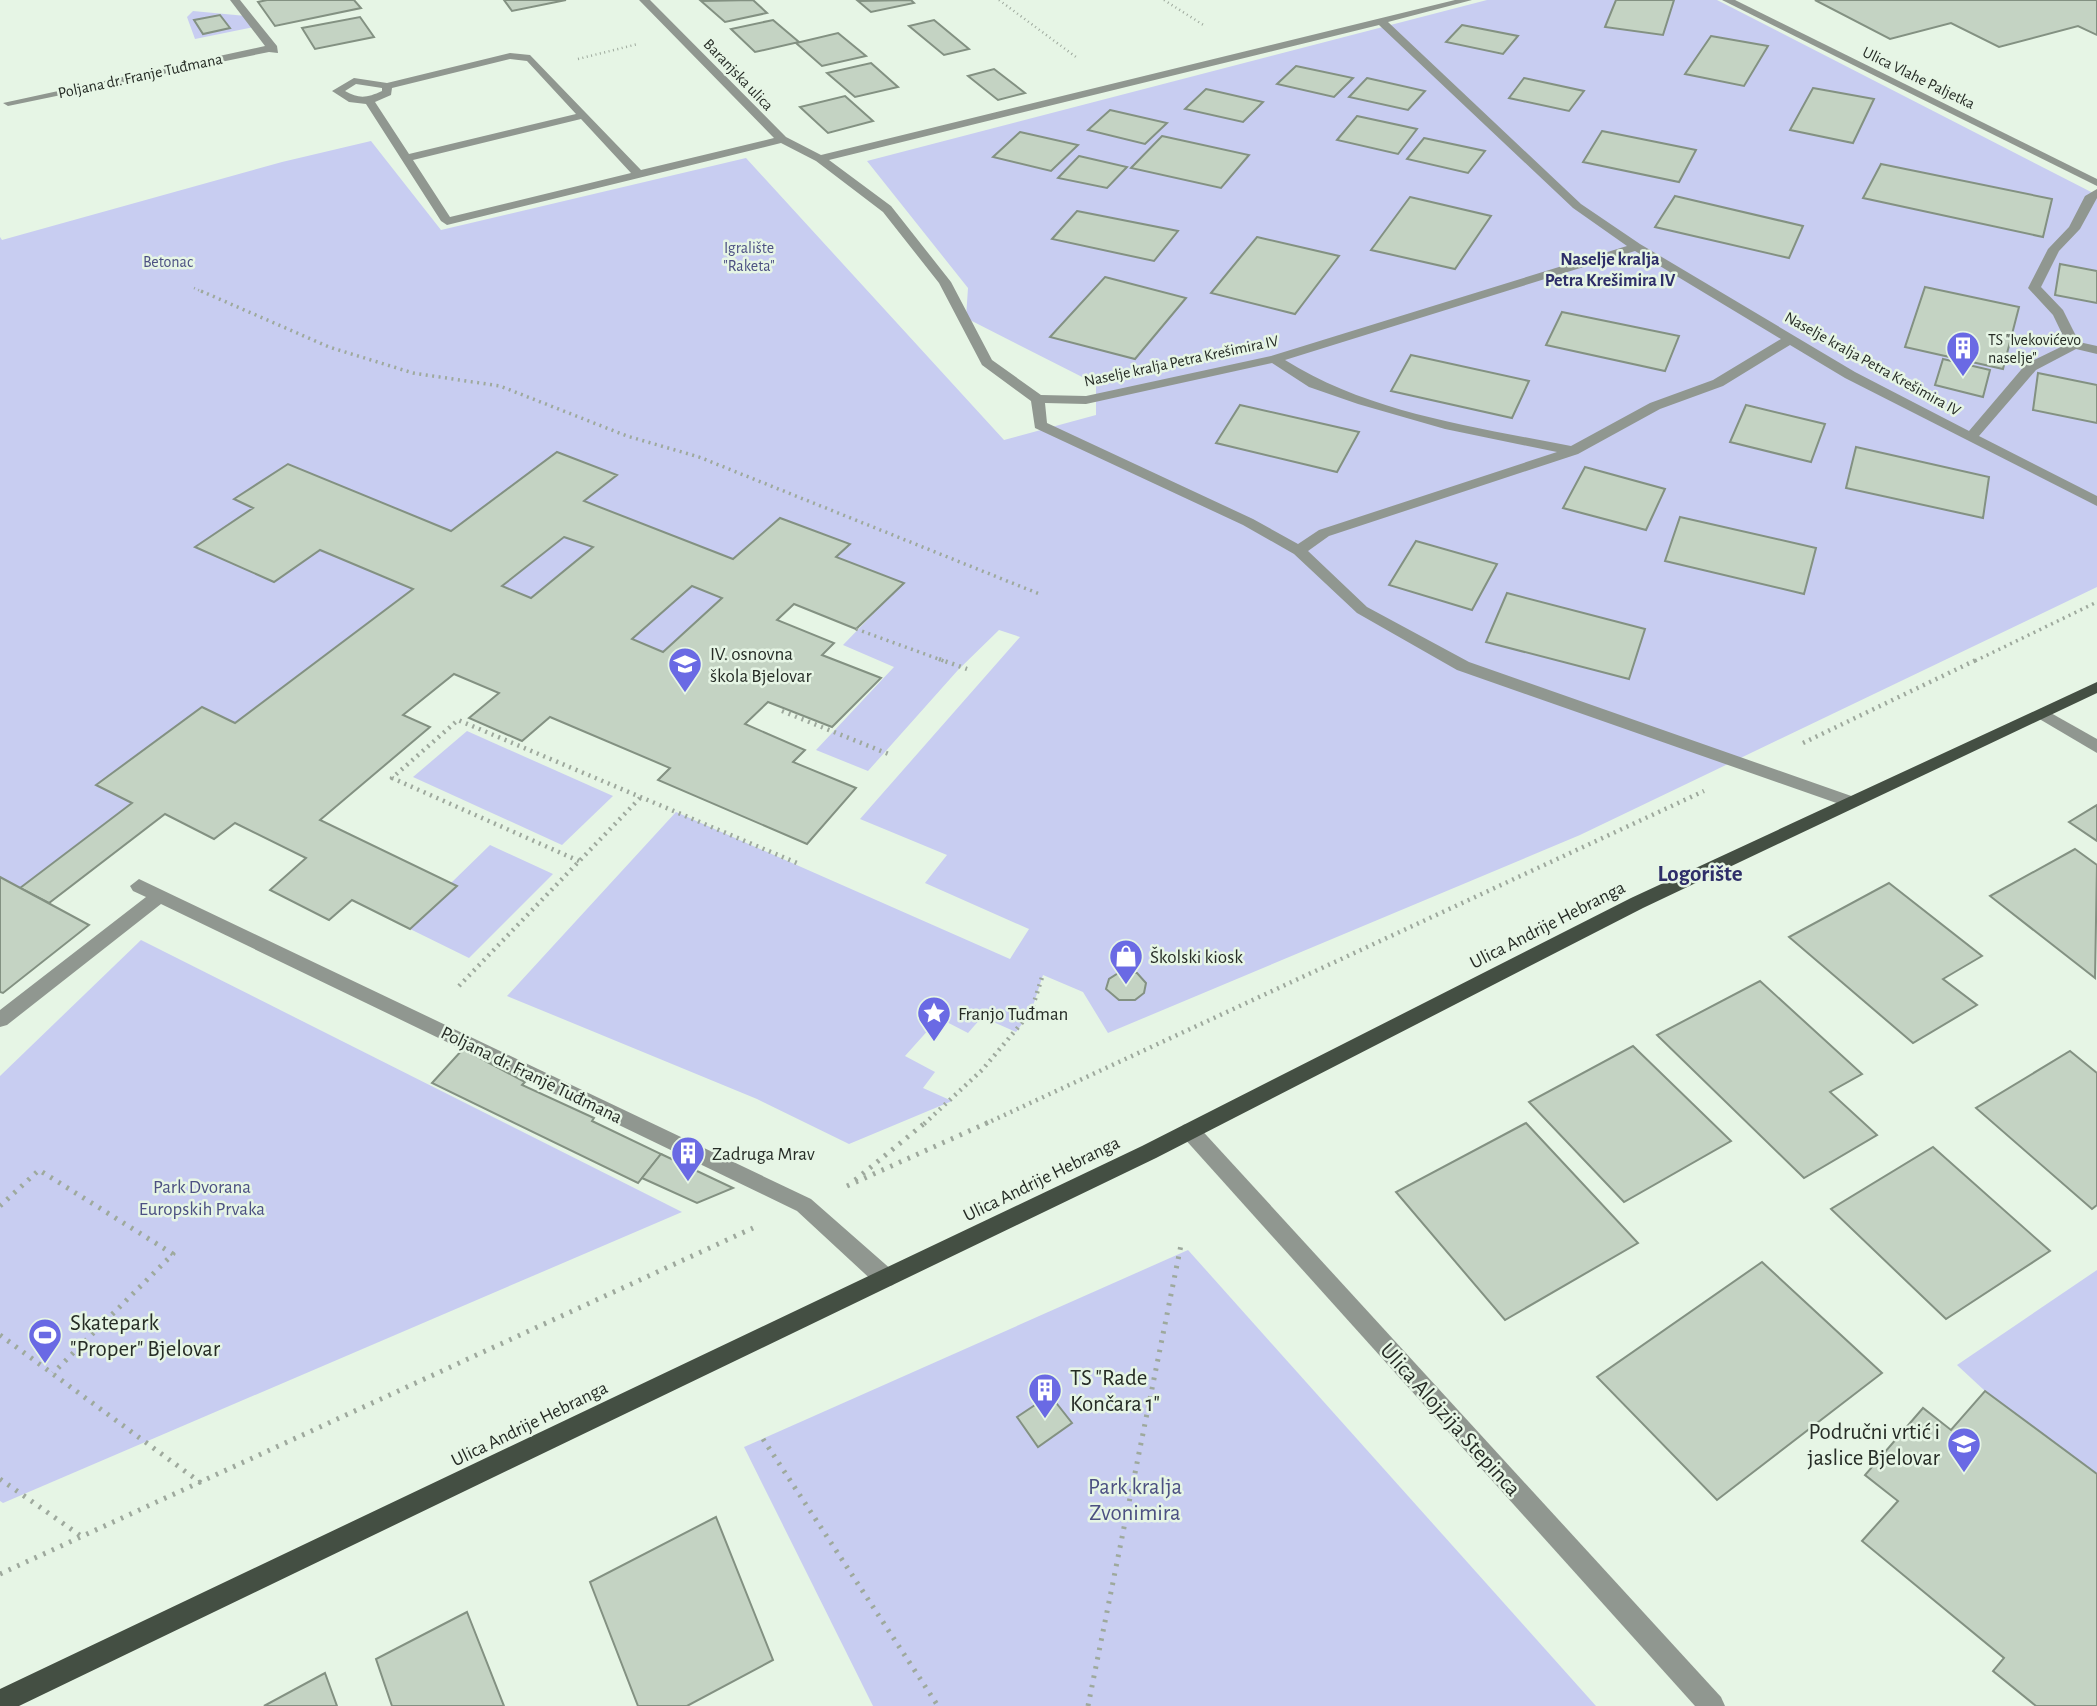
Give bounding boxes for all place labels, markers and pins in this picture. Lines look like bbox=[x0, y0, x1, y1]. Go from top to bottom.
building icon: TS "Ivekovićevo naselje" bbox=[1944, 329, 1982, 378]
place label: TS "Ivekovićevo naselje" bbox=[1988, 332, 2081, 367]
school or university icon: IV. osnovna škola Bjelovar bbox=[666, 645, 704, 694]
place label: IV. osnovna škola Bjelovar bbox=[710, 645, 812, 686]
shop icon: Školski kiosk bbox=[1107, 937, 1145, 986]
place label: Školski kiosk bbox=[1150, 946, 1243, 967]
place icon: Franjo Tuđman bbox=[915, 994, 953, 1043]
place label: Franjo Tuđman bbox=[958, 1005, 1068, 1024]
building icon: Zadruga Mrav bbox=[669, 1134, 707, 1183]
place label: Zadruga Mrav bbox=[712, 1145, 815, 1164]
place label: Skatepark "Proper" Bjelovar bbox=[70, 1312, 221, 1361]
sports icon: Skatepark "Proper" Bjelovar bbox=[26, 1316, 64, 1365]
place label: TS "Rade Končara 1" bbox=[1070, 1367, 1160, 1416]
building icon: TS "Rade Končara 1" bbox=[1026, 1371, 1064, 1420]
place label: Područni vrtić i jaslice Bjelovar bbox=[1807, 1421, 1941, 1470]
school or university icon: Područni vrtić i jaslice Bjelovar bbox=[1945, 1425, 1983, 1474]

